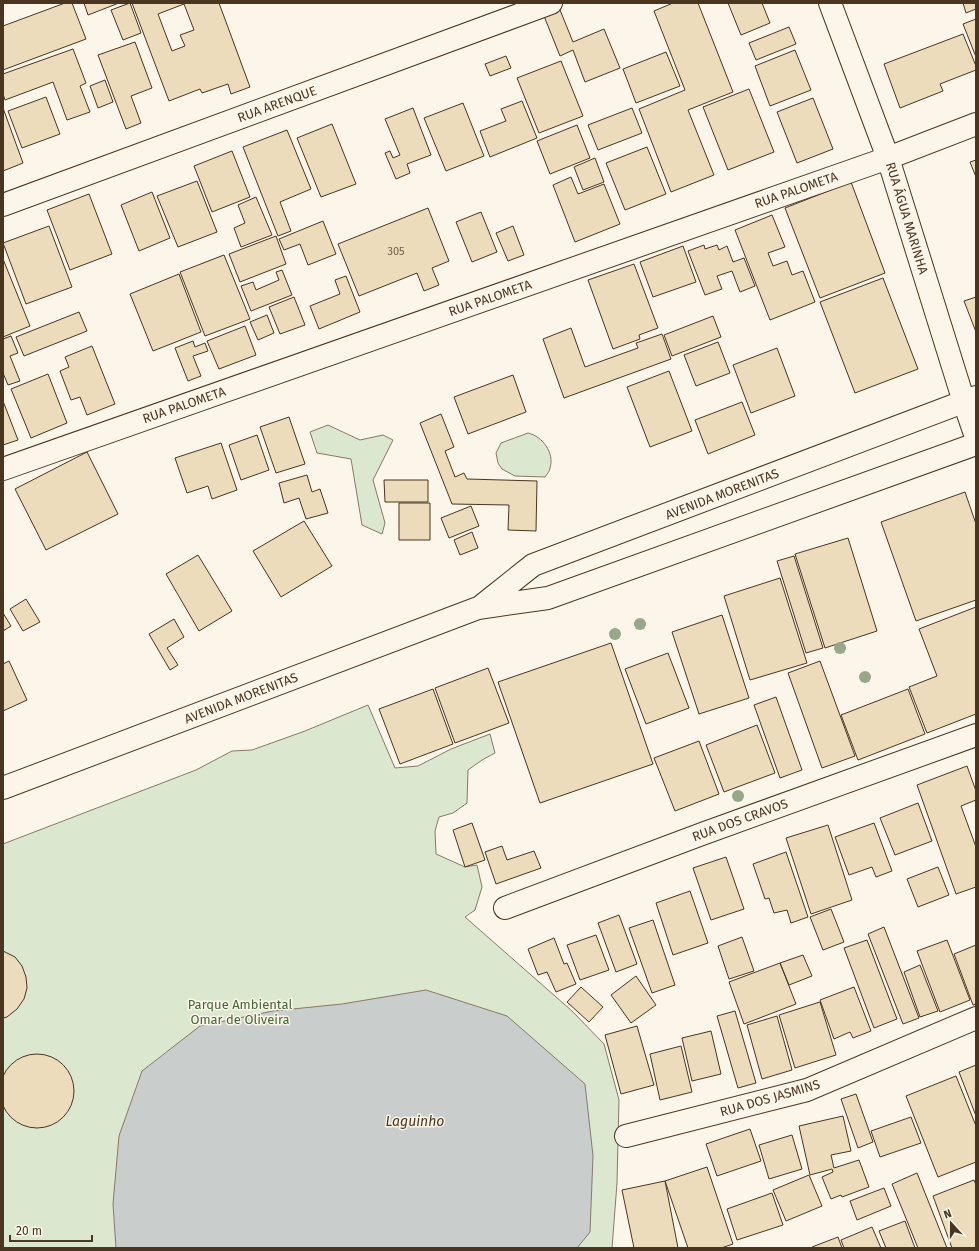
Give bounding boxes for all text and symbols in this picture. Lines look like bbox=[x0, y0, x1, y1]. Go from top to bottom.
street label: RUA ARENQUE bbox=[236, 83, 319, 125]
street label: RUA ÁGUA MARINHA bbox=[883, 160, 931, 276]
street label: RUA PALOMETA bbox=[753, 169, 840, 211]
house number: 305 bbox=[387, 245, 405, 258]
street label: RUA PALOMETA bbox=[447, 277, 534, 319]
street label: RUA PALOMETA bbox=[141, 384, 228, 426]
street label: AVENIDA MORENITAS bbox=[663, 465, 781, 523]
street label: AVENIDA MORENITAS bbox=[182, 669, 300, 727]
street label: RUA DOS CRAVOS bbox=[690, 796, 790, 844]
park label: Parque Ambiental Omar de Oliveira bbox=[188, 997, 292, 1027]
street label: RUA DOS JASMINS bbox=[718, 1077, 822, 1119]
water label: Laguinho bbox=[386, 1113, 444, 1130]
north arrow bbox=[931, 1203, 971, 1243]
text: N bbox=[942, 1207, 953, 1222]
scale bar bbox=[10, 1217, 92, 1243]
text: 20 m bbox=[16, 1224, 42, 1238]

